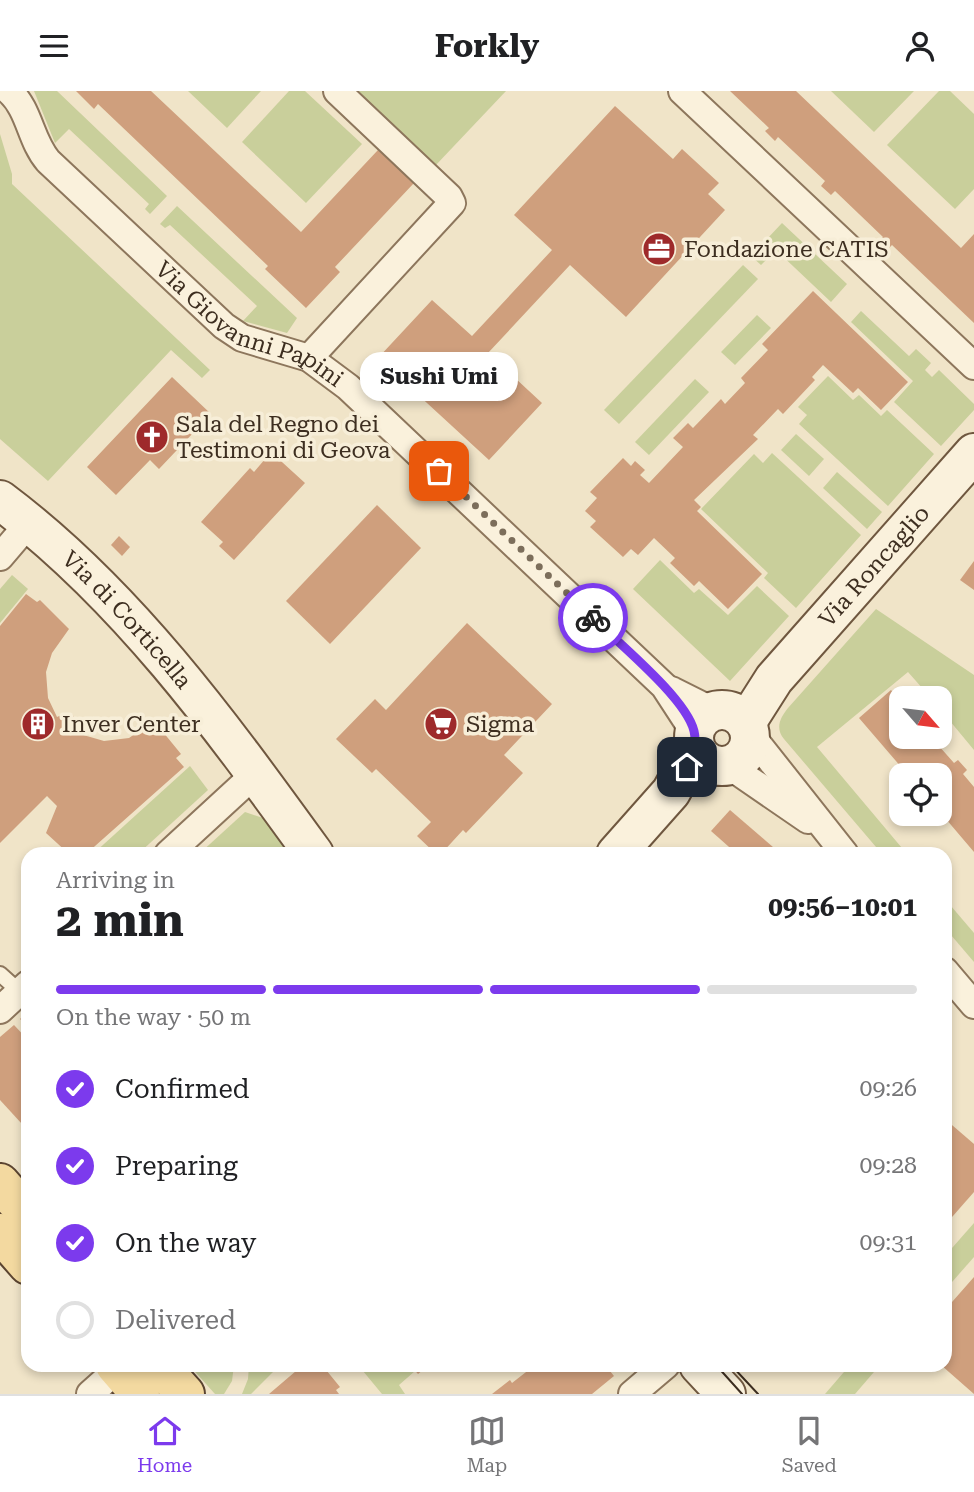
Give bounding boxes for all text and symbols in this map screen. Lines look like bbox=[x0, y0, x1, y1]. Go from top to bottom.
icon: menu bbox=[35, 27, 73, 65]
text: Forkly bbox=[435, 27, 539, 65]
icon: person bbox=[901, 27, 939, 65]
office icon: Fondazione CATIS bbox=[640, 230, 678, 268]
place label: Fondazione CATIS bbox=[684, 236, 889, 263]
street label: Via Giovanni Papini bbox=[150, 255, 349, 392]
callout: Sushi Umi bbox=[360, 352, 518, 401]
text: Sushi Umi bbox=[380, 363, 498, 390]
place label: Sala del Regno dei Testimoni di Geova bbox=[176, 411, 391, 464]
church icon: Sala del Regno dei Testimoni di Geova bbox=[133, 418, 171, 456]
pin bbox=[409, 441, 469, 501]
icon: bag bbox=[420, 452, 458, 490]
street label: Via Roncaglio bbox=[813, 500, 935, 632]
street label: Via di Corticella bbox=[57, 545, 198, 694]
courier bbox=[558, 583, 628, 653]
icon: bike bbox=[574, 599, 612, 637]
north arrow bbox=[889, 686, 952, 749]
map controls bbox=[889, 686, 952, 826]
building icon: Inver Center bbox=[19, 705, 57, 743]
supermarket icon: Sigma bbox=[422, 705, 460, 743]
place label: Inver Center bbox=[62, 711, 200, 738]
place label: Sigma bbox=[466, 711, 535, 738]
pin bbox=[657, 737, 717, 797]
icon: home bbox=[668, 748, 706, 786]
button: locate bbox=[889, 763, 952, 826]
text: Arriving in bbox=[56, 867, 175, 894]
text: 09:56–10:01 bbox=[768, 892, 917, 922]
text: 2 min bbox=[56, 893, 184, 947]
text: On the way · 50 m bbox=[56, 1004, 251, 1031]
icon: check bbox=[56, 1070, 94, 1108]
text: Confirmed bbox=[115, 1074, 250, 1104]
text: 09:26 bbox=[860, 1075, 917, 1102]
icon: check bbox=[56, 1147, 94, 1185]
text: Preparing bbox=[115, 1151, 238, 1181]
text: 09:28 bbox=[860, 1152, 917, 1179]
icon: check bbox=[56, 1224, 94, 1262]
text: On the way bbox=[115, 1228, 256, 1258]
text: 09:31 bbox=[860, 1229, 917, 1256]
text: Delivered bbox=[115, 1305, 236, 1335]
tab: Home bbox=[137, 1412, 192, 1477]
tab: Map bbox=[467, 1412, 507, 1477]
tab: Saved bbox=[782, 1412, 837, 1477]

